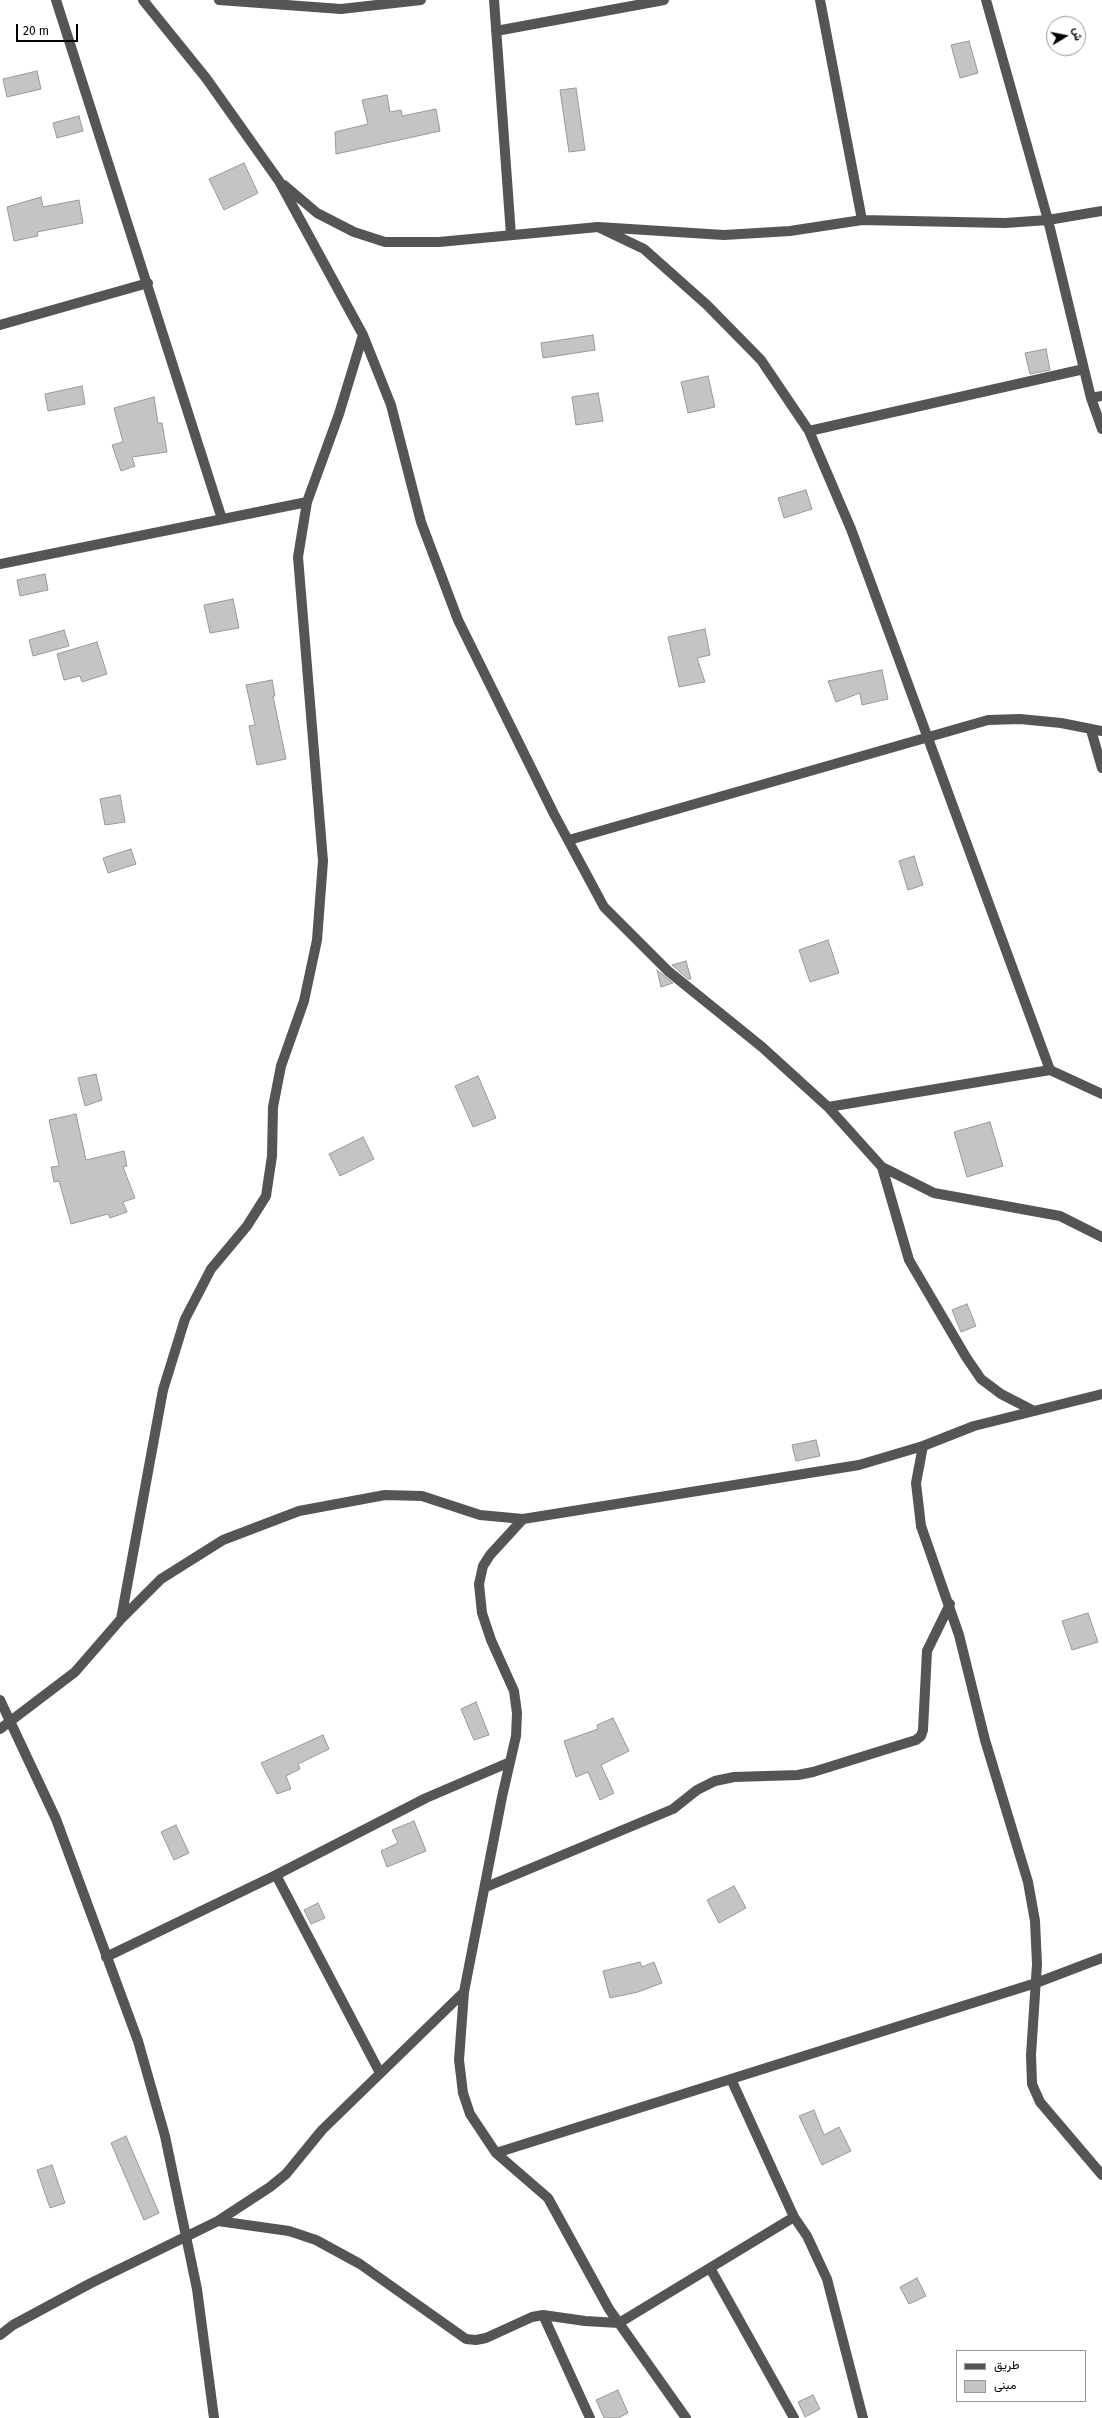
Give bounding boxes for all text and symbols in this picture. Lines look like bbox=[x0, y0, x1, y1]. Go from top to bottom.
scale bar bbox=[18, 16, 80, 42]
north arrow bbox=[1046, 16, 1086, 56]
text: 20 m bbox=[23, 24, 49, 38]
text: ش bbox=[1070, 26, 1085, 42]
legend bbox=[956, 2350, 1086, 2402]
text: طريق bbox=[994, 2358, 1019, 2372]
text: مبنى bbox=[994, 2378, 1016, 2392]

